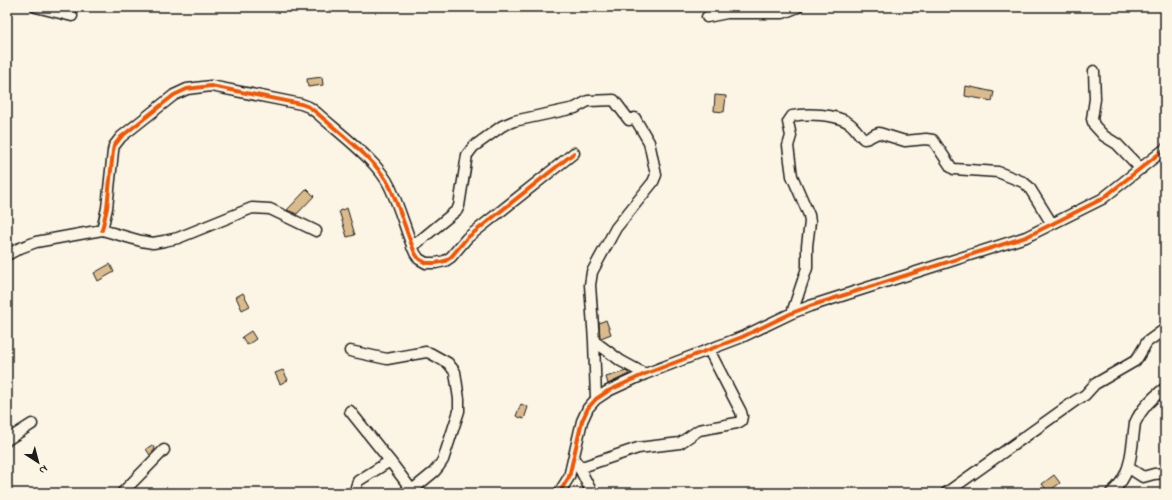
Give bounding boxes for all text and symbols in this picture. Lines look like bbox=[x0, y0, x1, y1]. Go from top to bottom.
north arrow bbox=[18, 442, 58, 482]
text: N bbox=[36, 461, 51, 478]

